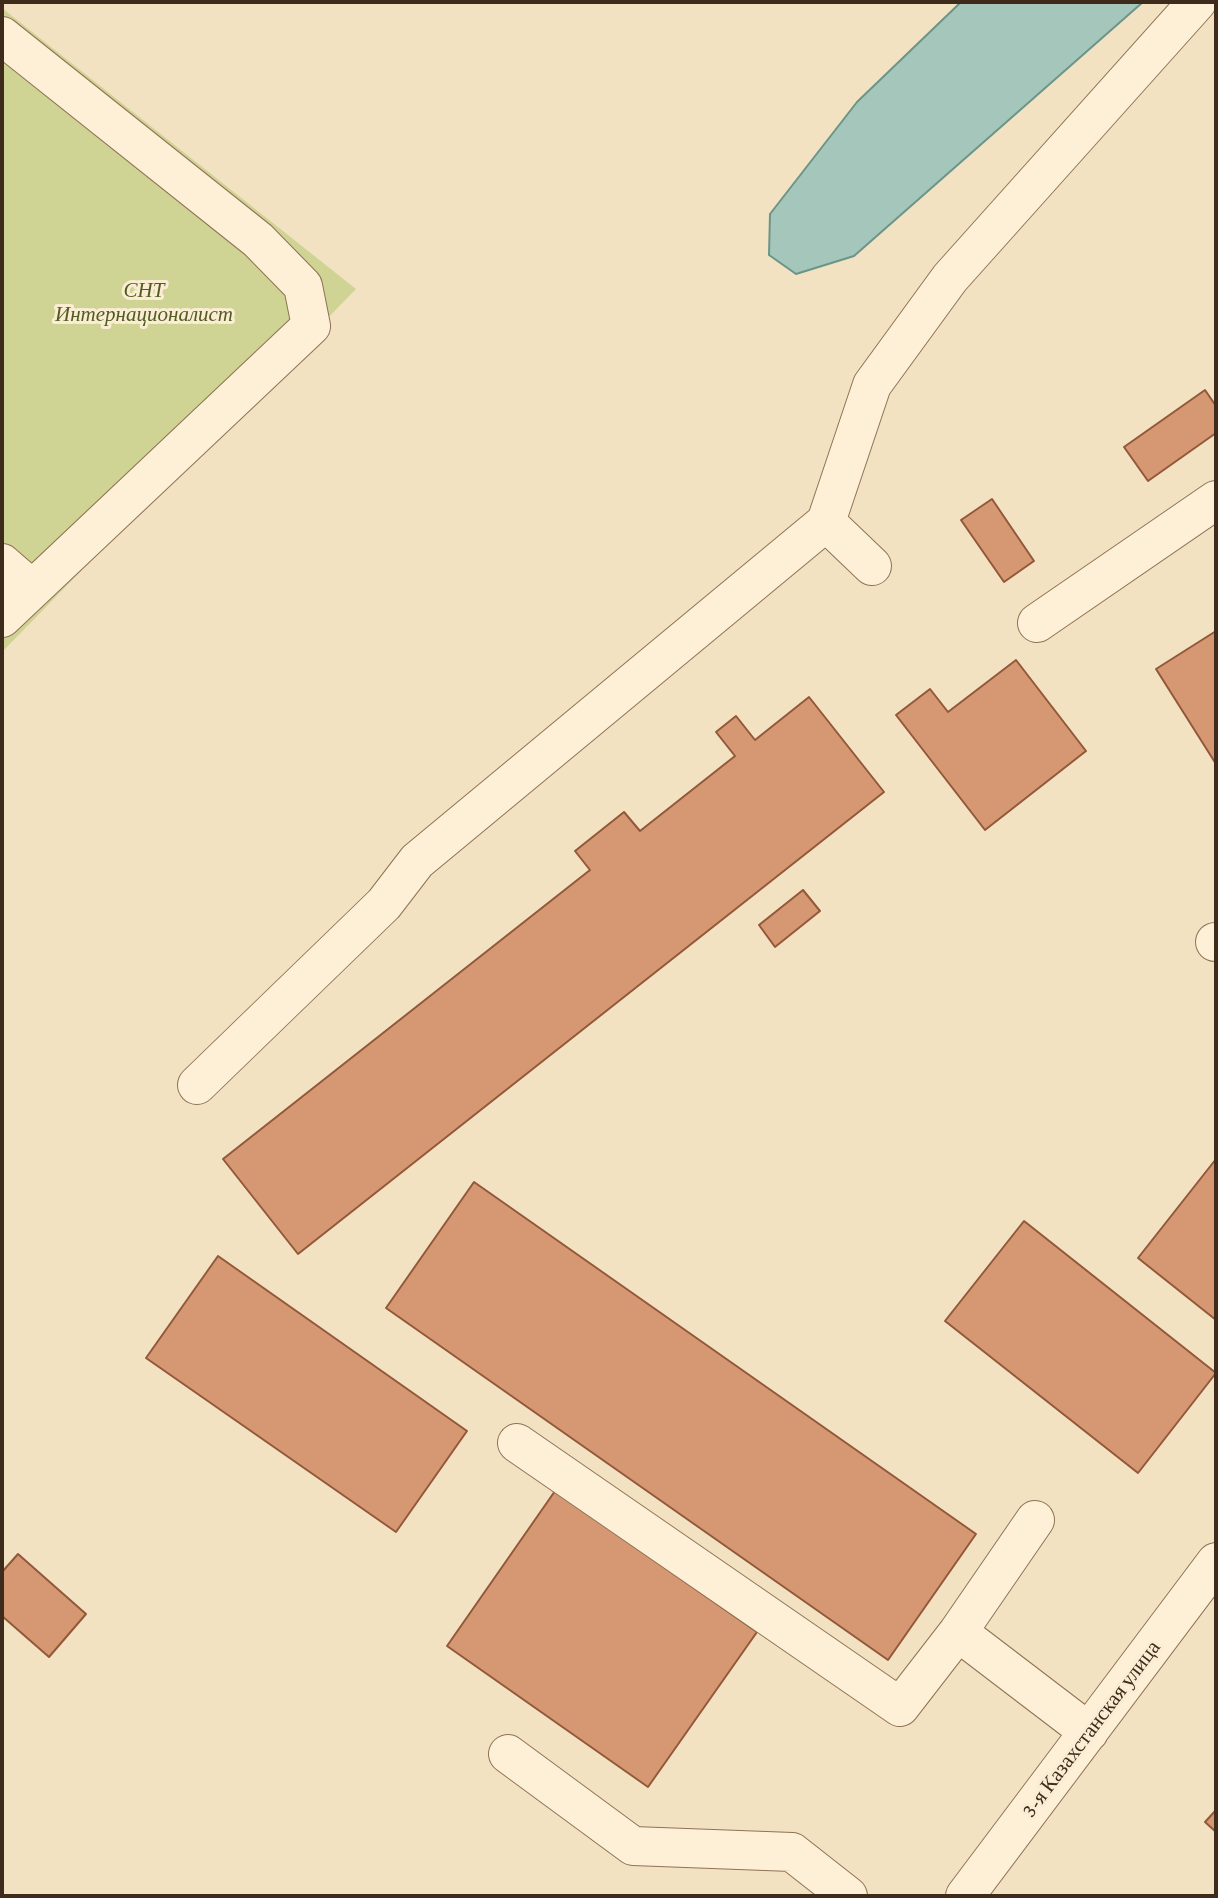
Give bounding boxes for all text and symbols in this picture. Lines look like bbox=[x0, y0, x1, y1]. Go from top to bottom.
park label: СНТ Интернационалист bbox=[55, 278, 233, 328]
street label: 3-я Казахстанская улица bbox=[1016, 1636, 1166, 1822]

